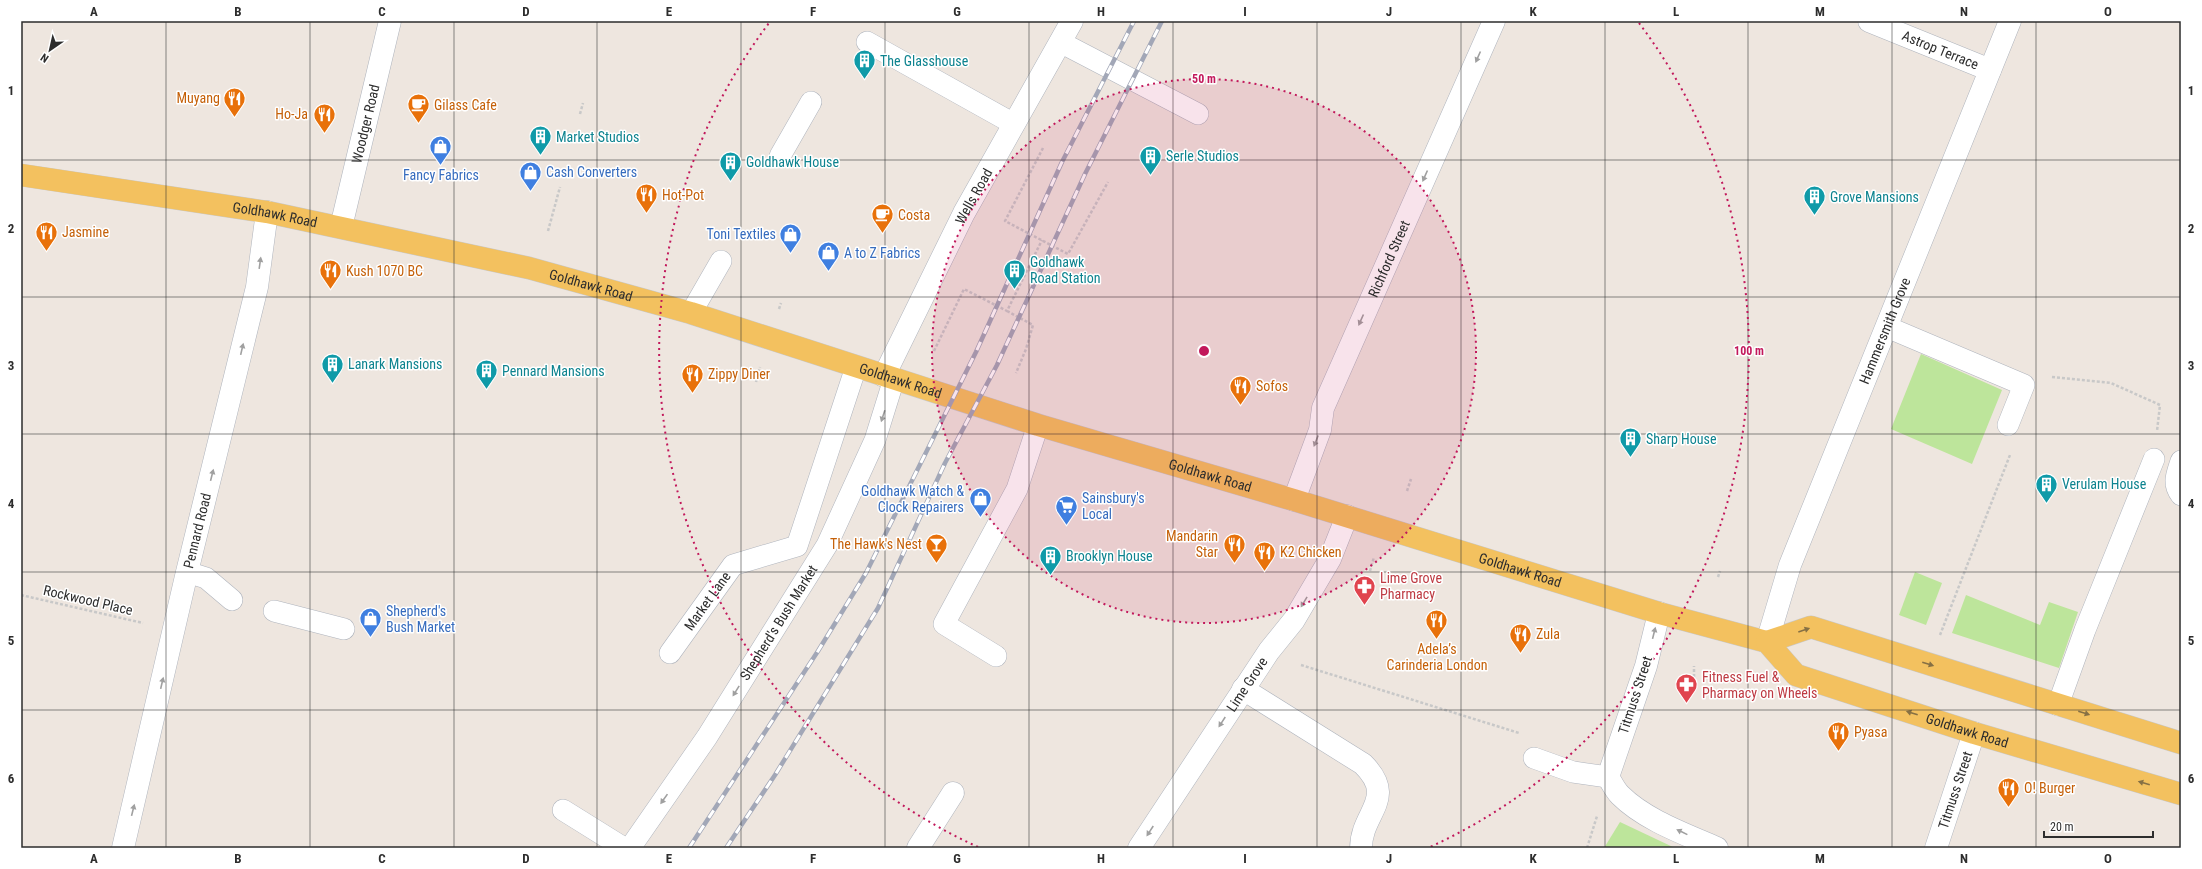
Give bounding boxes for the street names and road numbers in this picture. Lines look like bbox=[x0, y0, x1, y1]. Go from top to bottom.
street label: Astrop Terrace bbox=[1900, 27, 1981, 73]
street label: Woodger Road bbox=[348, 83, 383, 165]
street label: Wells Road bbox=[952, 165, 995, 227]
street label: Goldhawk Road bbox=[232, 199, 319, 231]
street label: Richford Street bbox=[1365, 218, 1413, 300]
street label: Goldhawk Road bbox=[548, 266, 634, 304]
street label: Hammersmith Grove bbox=[1856, 275, 1914, 386]
street label: Goldhawk Road bbox=[857, 360, 944, 401]
street label: Goldhawk Road bbox=[1167, 456, 1254, 495]
street label: Pennard Road bbox=[180, 491, 214, 570]
street label: Goldhawk Road bbox=[1477, 550, 1564, 590]
street label: Shepherd's Bush Market bbox=[737, 562, 820, 683]
street label: Market Lane bbox=[681, 568, 734, 633]
street label: Rockwood Place bbox=[42, 582, 135, 618]
street label: Lime Grove bbox=[1223, 654, 1271, 715]
street label: Titmuss Street bbox=[1615, 654, 1655, 736]
street label: Goldhawk Road bbox=[1924, 710, 2010, 751]
street label: Titmuss Street bbox=[1935, 749, 1975, 831]

